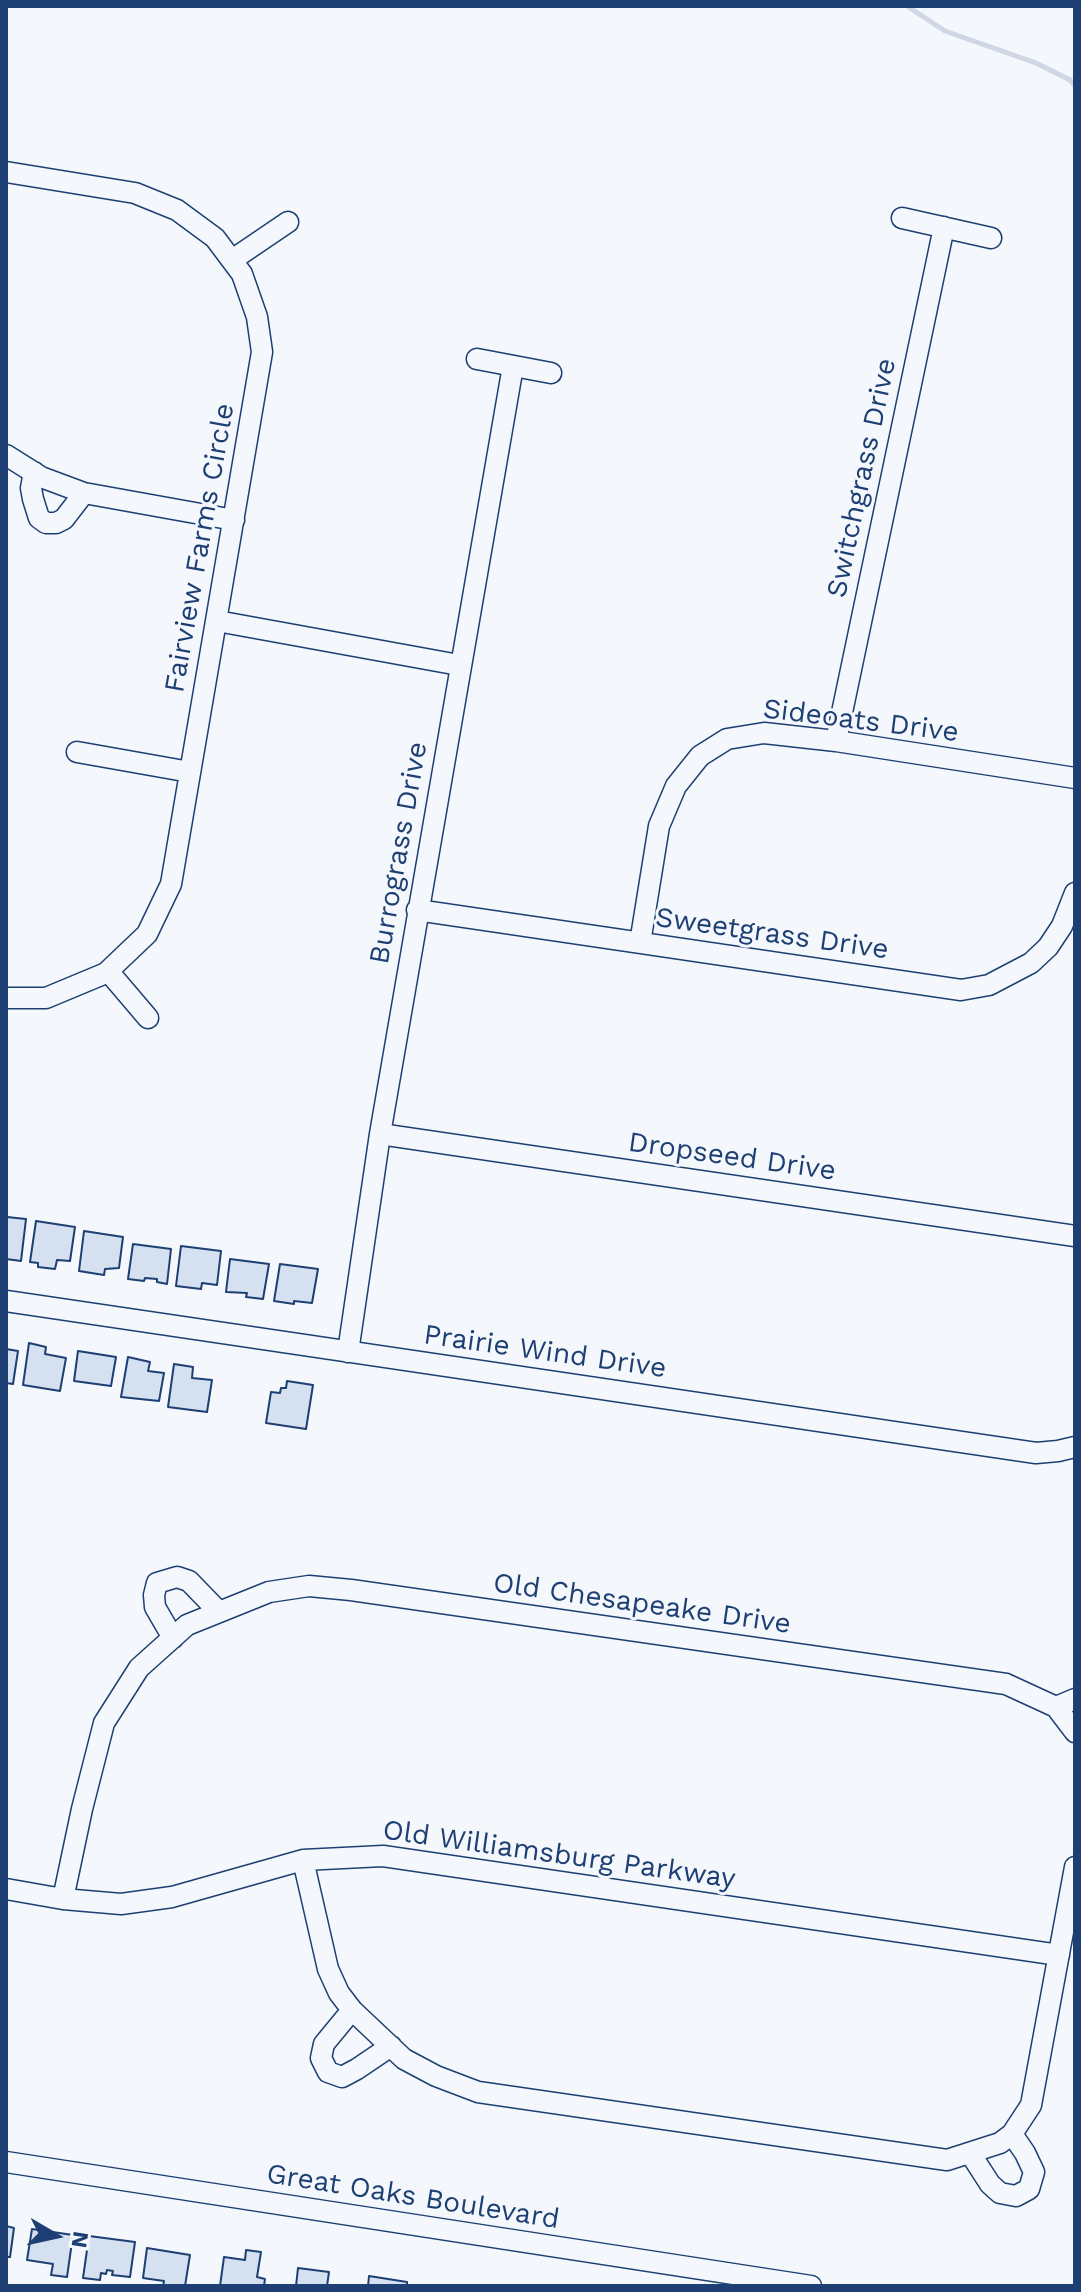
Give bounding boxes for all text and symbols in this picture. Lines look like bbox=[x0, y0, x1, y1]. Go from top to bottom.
street label: Switchgrass Drive bbox=[820, 355, 904, 601]
street label: Fairview Farms Circle bbox=[158, 401, 242, 695]
street label: Sideoats Drive bbox=[761, 692, 961, 750]
street label: Burrograss Drive bbox=[363, 739, 435, 967]
street label: Sweetgrass Drive bbox=[653, 901, 891, 967]
street label: Dropseed Drive bbox=[626, 1126, 838, 1188]
street label: Prairie Wind Drive bbox=[422, 1318, 668, 1386]
street label: Old Chesapeake Drive bbox=[491, 1566, 793, 1642]
street label: Old Williamsburg Parkway bbox=[381, 1814, 737, 1896]
street label: Great Oaks Boulevard bbox=[264, 2157, 562, 2237]
north arrow bbox=[16, 2196, 96, 2276]
text: N bbox=[67, 2230, 94, 2250]

